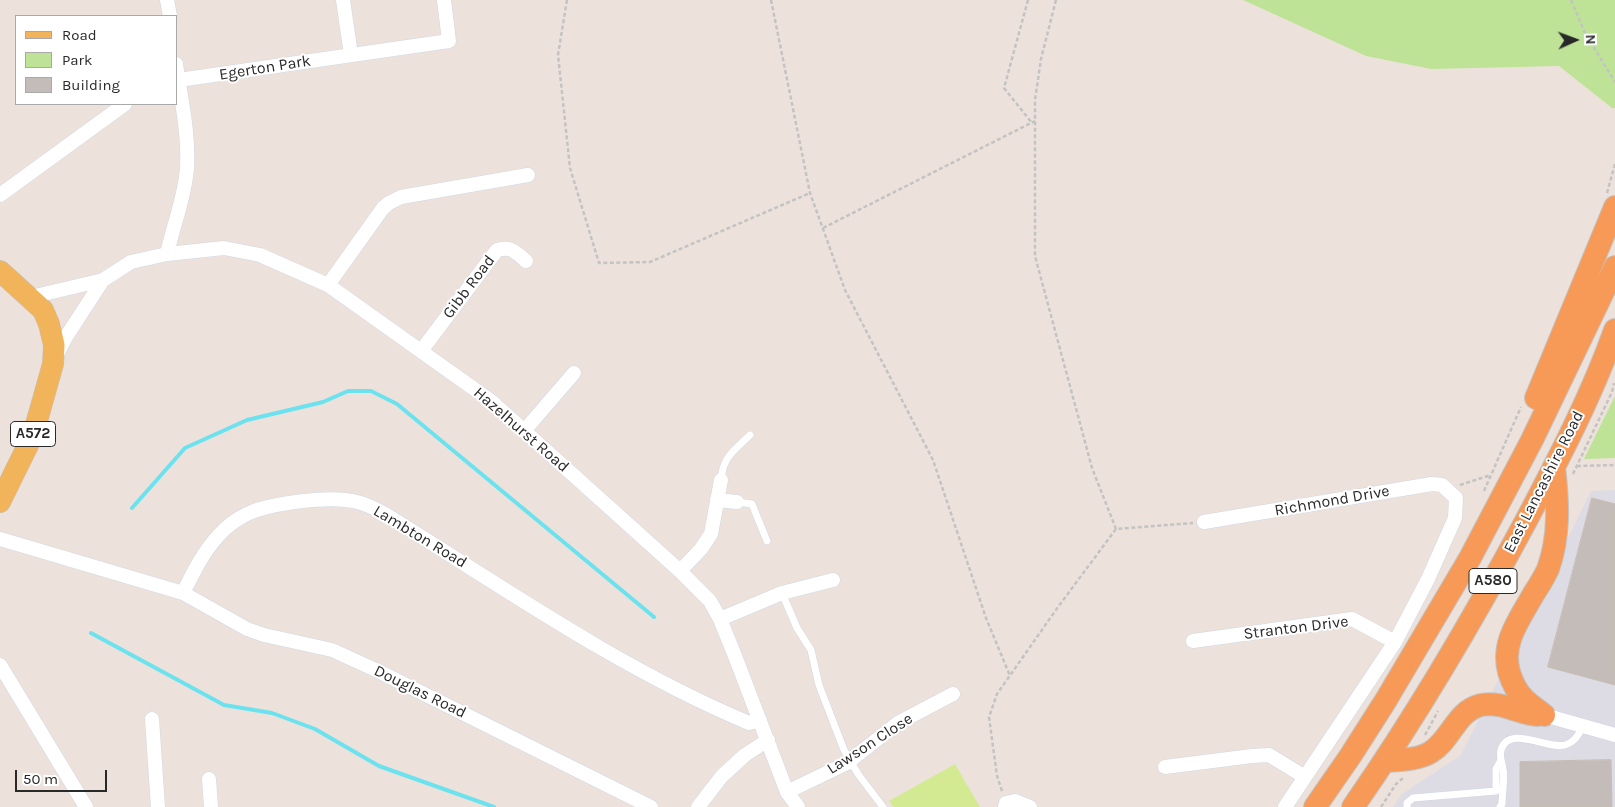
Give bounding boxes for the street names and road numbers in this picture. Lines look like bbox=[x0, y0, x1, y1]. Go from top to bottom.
street label: Egerton Park bbox=[218, 51, 312, 85]
street label: Gibb Road bbox=[439, 251, 499, 323]
street label: Hazelhurst Road bbox=[469, 383, 573, 477]
street label: East Lancashire Road bbox=[1500, 408, 1588, 556]
road number: A572 bbox=[10, 422, 56, 446]
street label: Richmond Drive bbox=[1273, 481, 1391, 521]
street label: Lambton Road bbox=[370, 502, 470, 572]
road number: A580 bbox=[1469, 568, 1517, 594]
street label: Stranton Drive bbox=[1242, 612, 1350, 644]
street label: Douglas Road bbox=[371, 661, 469, 723]
street label: Lawson Close bbox=[824, 709, 916, 779]

